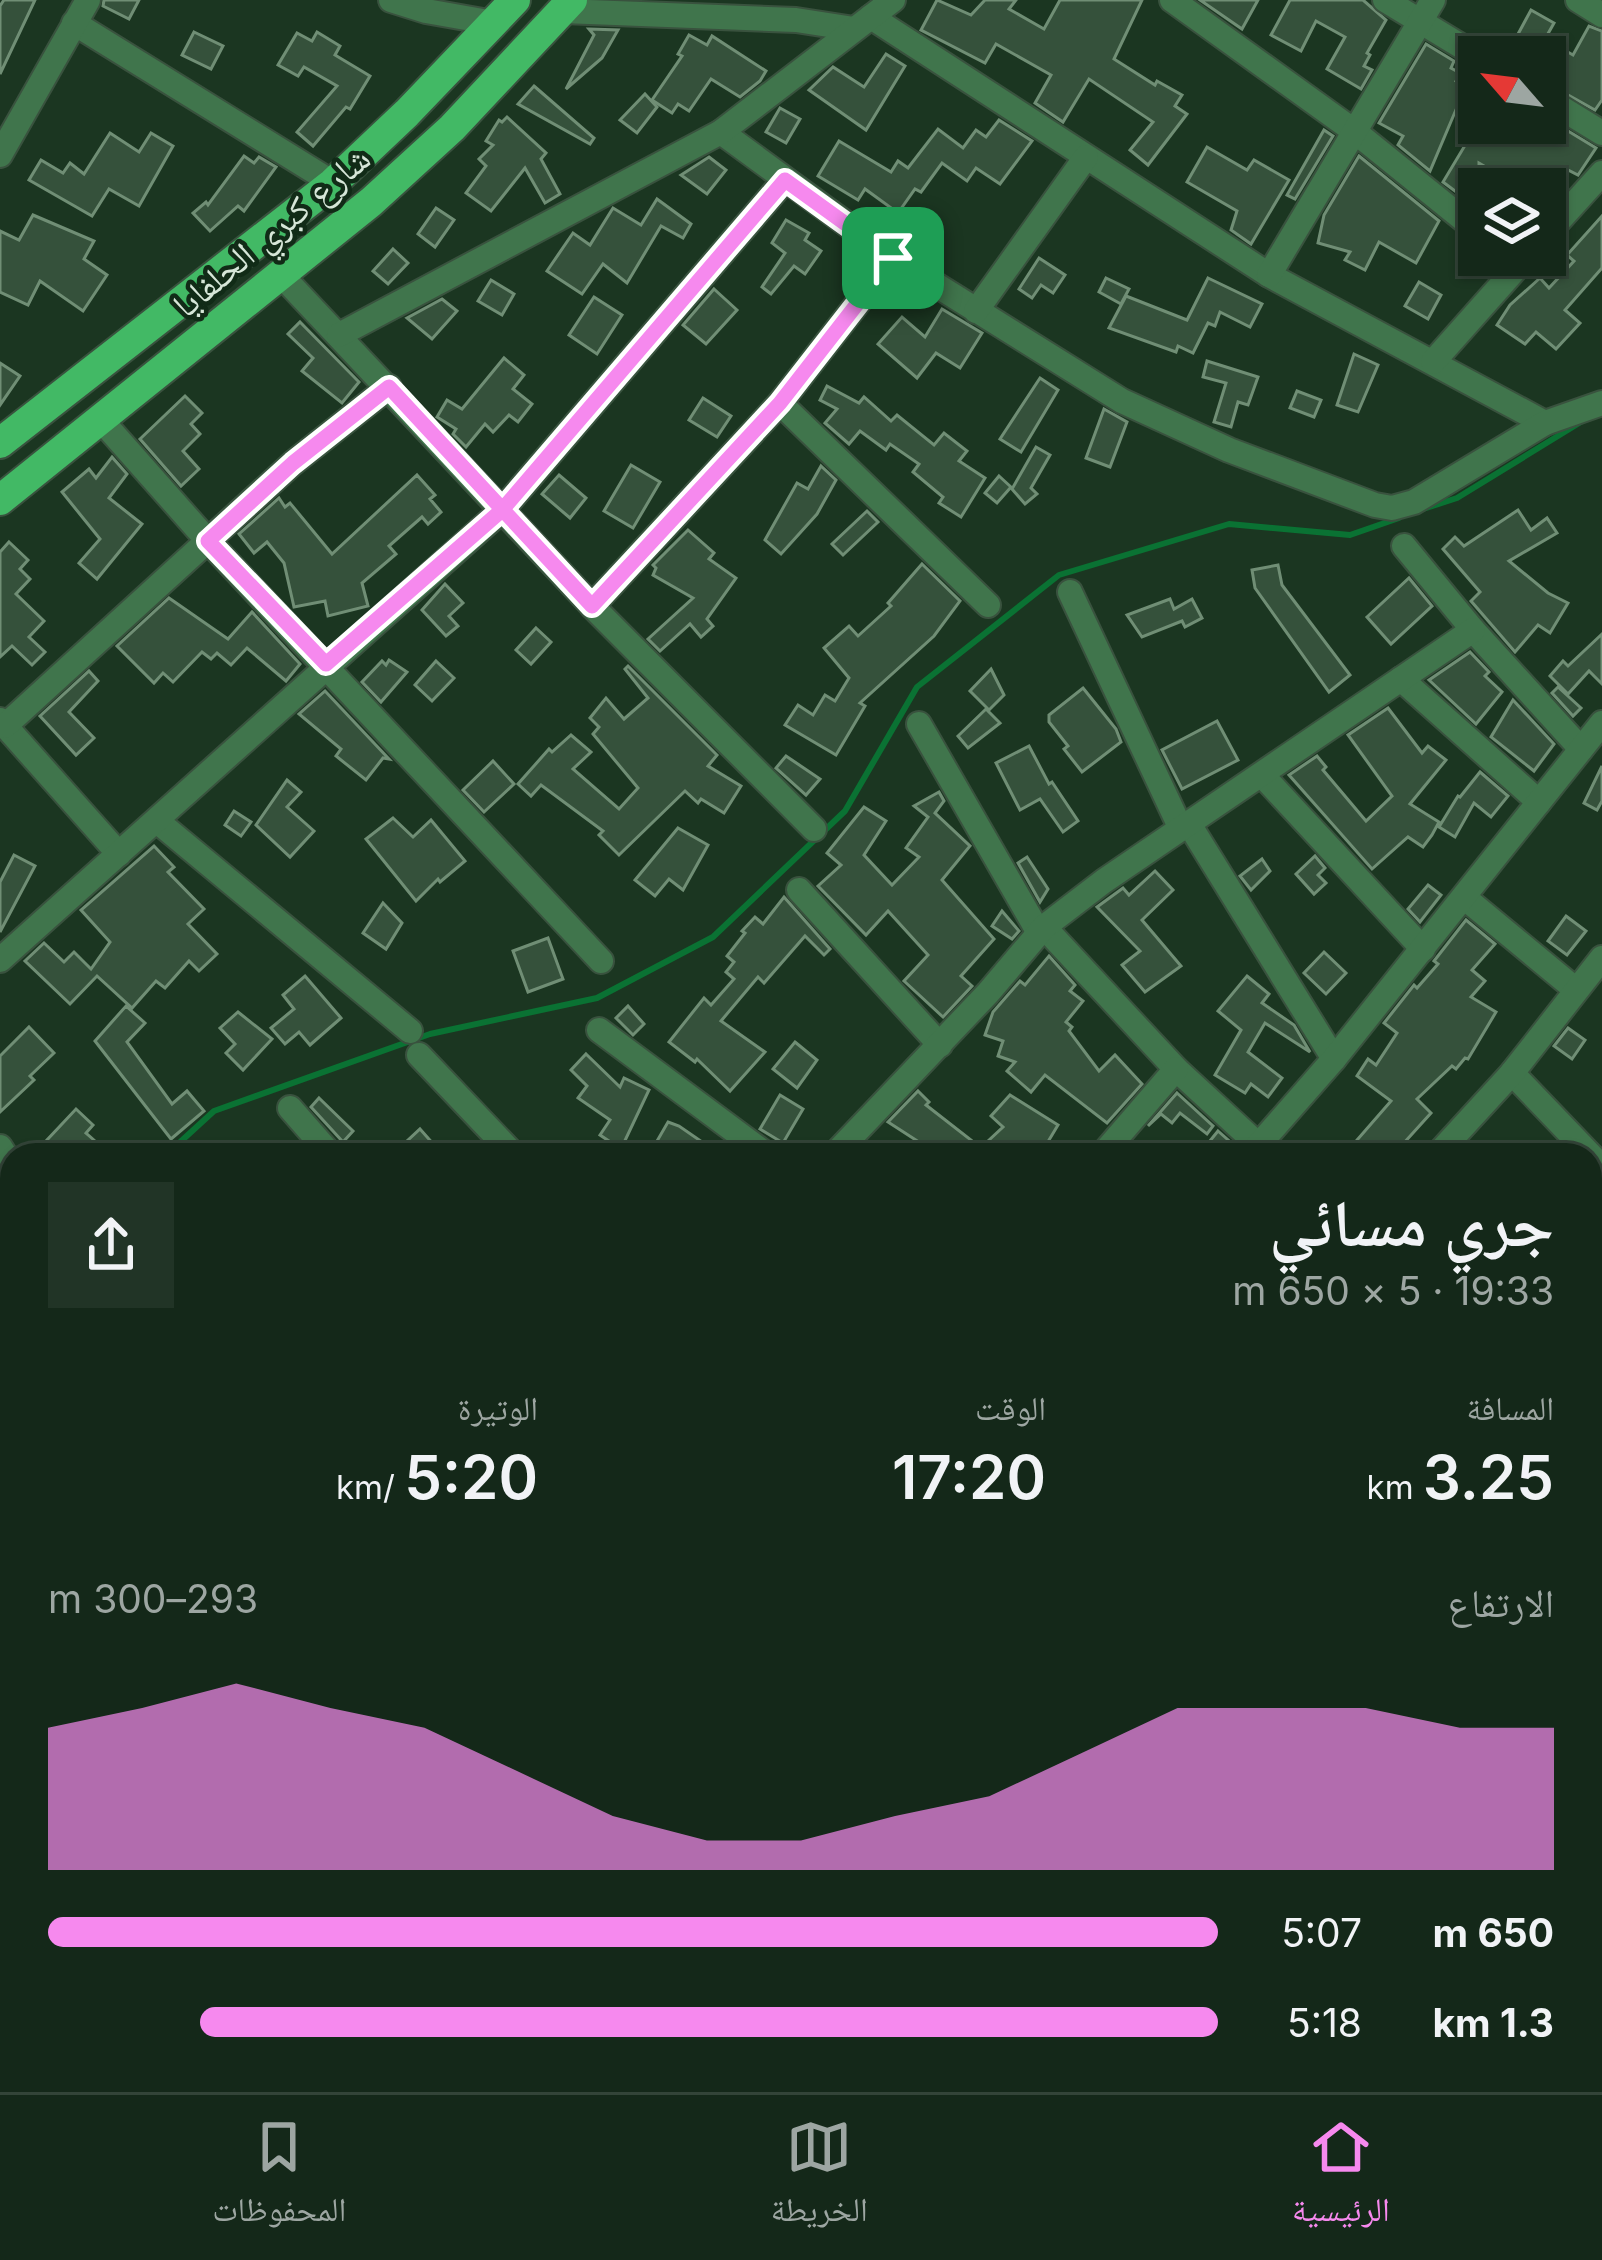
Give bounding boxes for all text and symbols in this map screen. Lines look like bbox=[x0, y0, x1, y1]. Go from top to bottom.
north arrow bbox=[1458, 36, 1566, 144]
map controls bbox=[1458, 36, 1566, 276]
street label: شارع كبري الحلفايا bbox=[163, 136, 383, 332]
button: layers bbox=[1458, 168, 1566, 276]
pin bbox=[842, 207, 944, 309]
icon: arrive bbox=[860, 225, 926, 291]
button: share bbox=[48, 1182, 174, 1308]
text: جري مسائي bbox=[1269, 1182, 1554, 1262]
text: 19:33 · 5 × 650 m bbox=[1232, 1267, 1554, 1314]
text: الوتيرة bbox=[458, 1388, 538, 1428]
text: الوقت bbox=[975, 1388, 1046, 1428]
text: المسافة bbox=[1467, 1388, 1554, 1428]
text: 5:20 bbox=[404, 1441, 538, 1513]
text: 17:20 bbox=[892, 1441, 1046, 1513]
text: 3.25 bbox=[1423, 1441, 1554, 1513]
text: /km bbox=[336, 1467, 404, 1507]
text: km bbox=[1367, 1467, 1423, 1507]
text: 293–300 m bbox=[48, 1575, 258, 1622]
text: الارتفاع bbox=[1448, 1579, 1554, 1626]
text: 5:07 bbox=[1281, 1909, 1362, 1956]
text: 650 m bbox=[1433, 1909, 1554, 1956]
text: 5:18 bbox=[1287, 1999, 1362, 2046]
text: 1.3 km bbox=[1432, 1999, 1554, 2046]
tab: المحفوظات bbox=[212, 2114, 346, 2242]
tab: الخريطة bbox=[771, 2114, 868, 2242]
tab: الرئيسية bbox=[1292, 2114, 1390, 2242]

